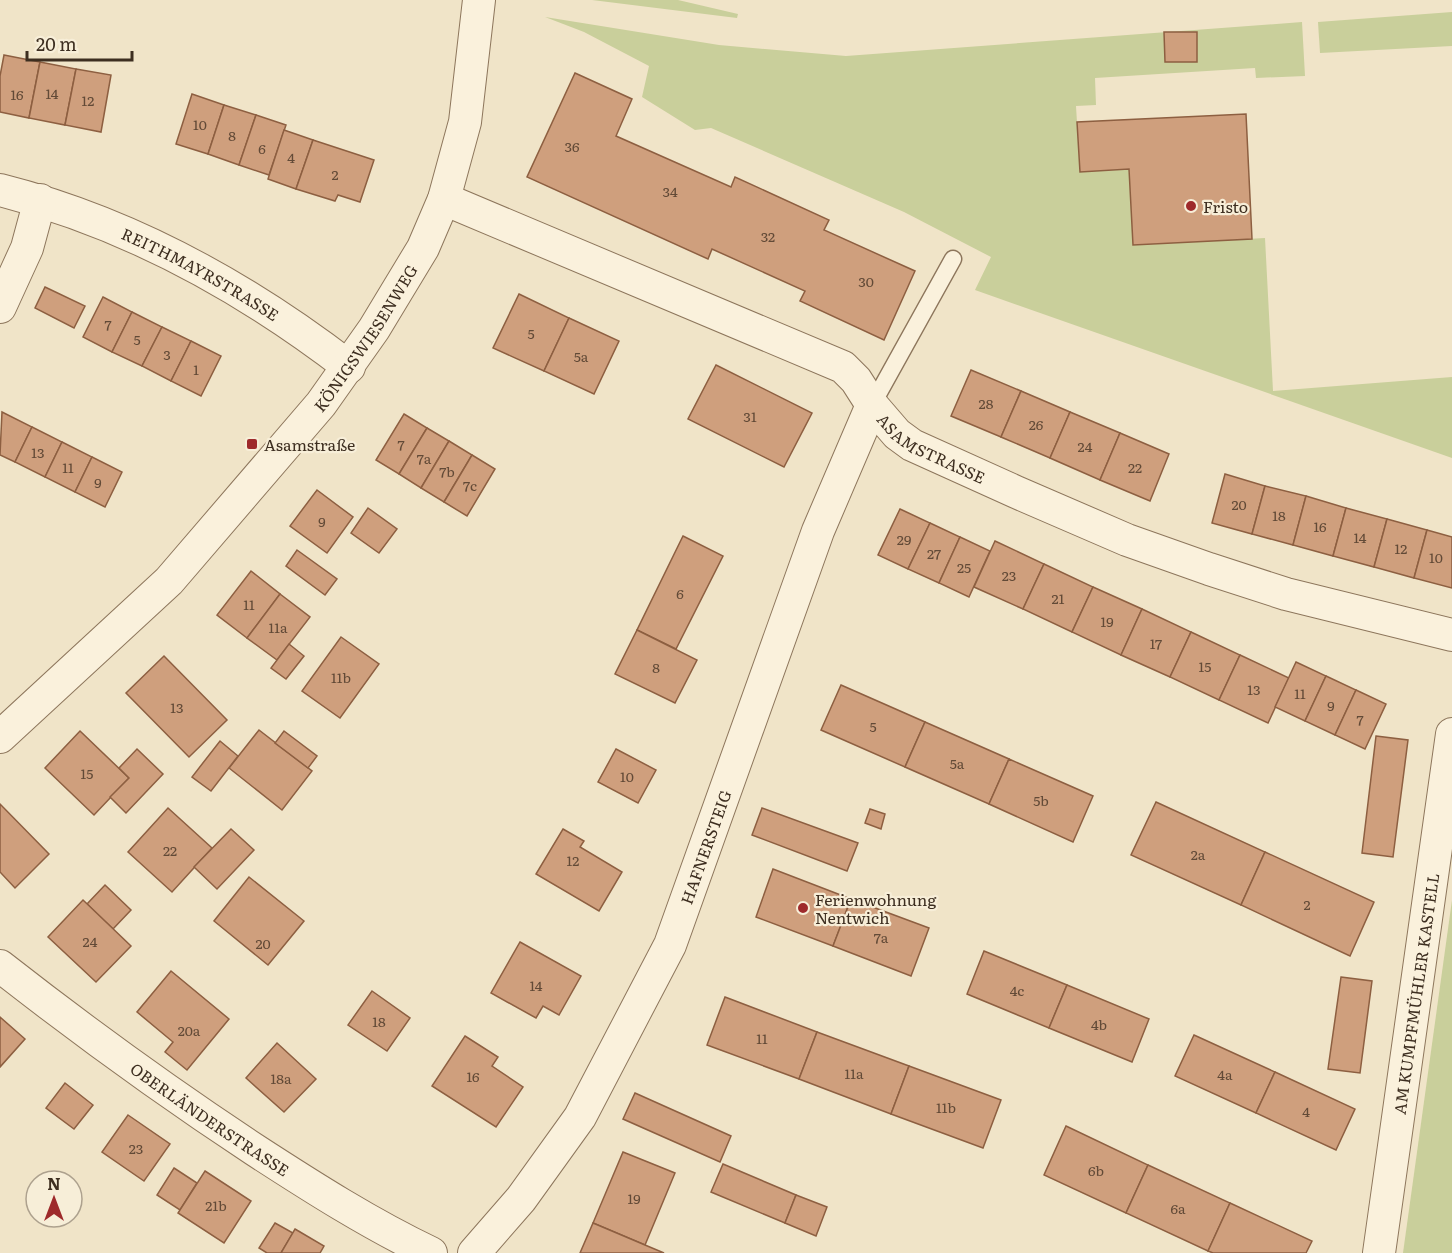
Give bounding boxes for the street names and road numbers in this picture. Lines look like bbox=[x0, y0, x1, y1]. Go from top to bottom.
street label: REITHMAYRSTRASSE bbox=[118, 221, 284, 326]
street label: KÖNIGSWIESENWEG bbox=[308, 259, 423, 417]
street label: ASAMSTRASSE bbox=[872, 408, 989, 489]
street label: HAFNERSTEIG bbox=[674, 786, 737, 907]
street label: AM KUMPFMÜHLER KASTELL bbox=[1387, 871, 1444, 1116]
street label: OBERLÄNDERSTRASSE bbox=[126, 1056, 294, 1181]

